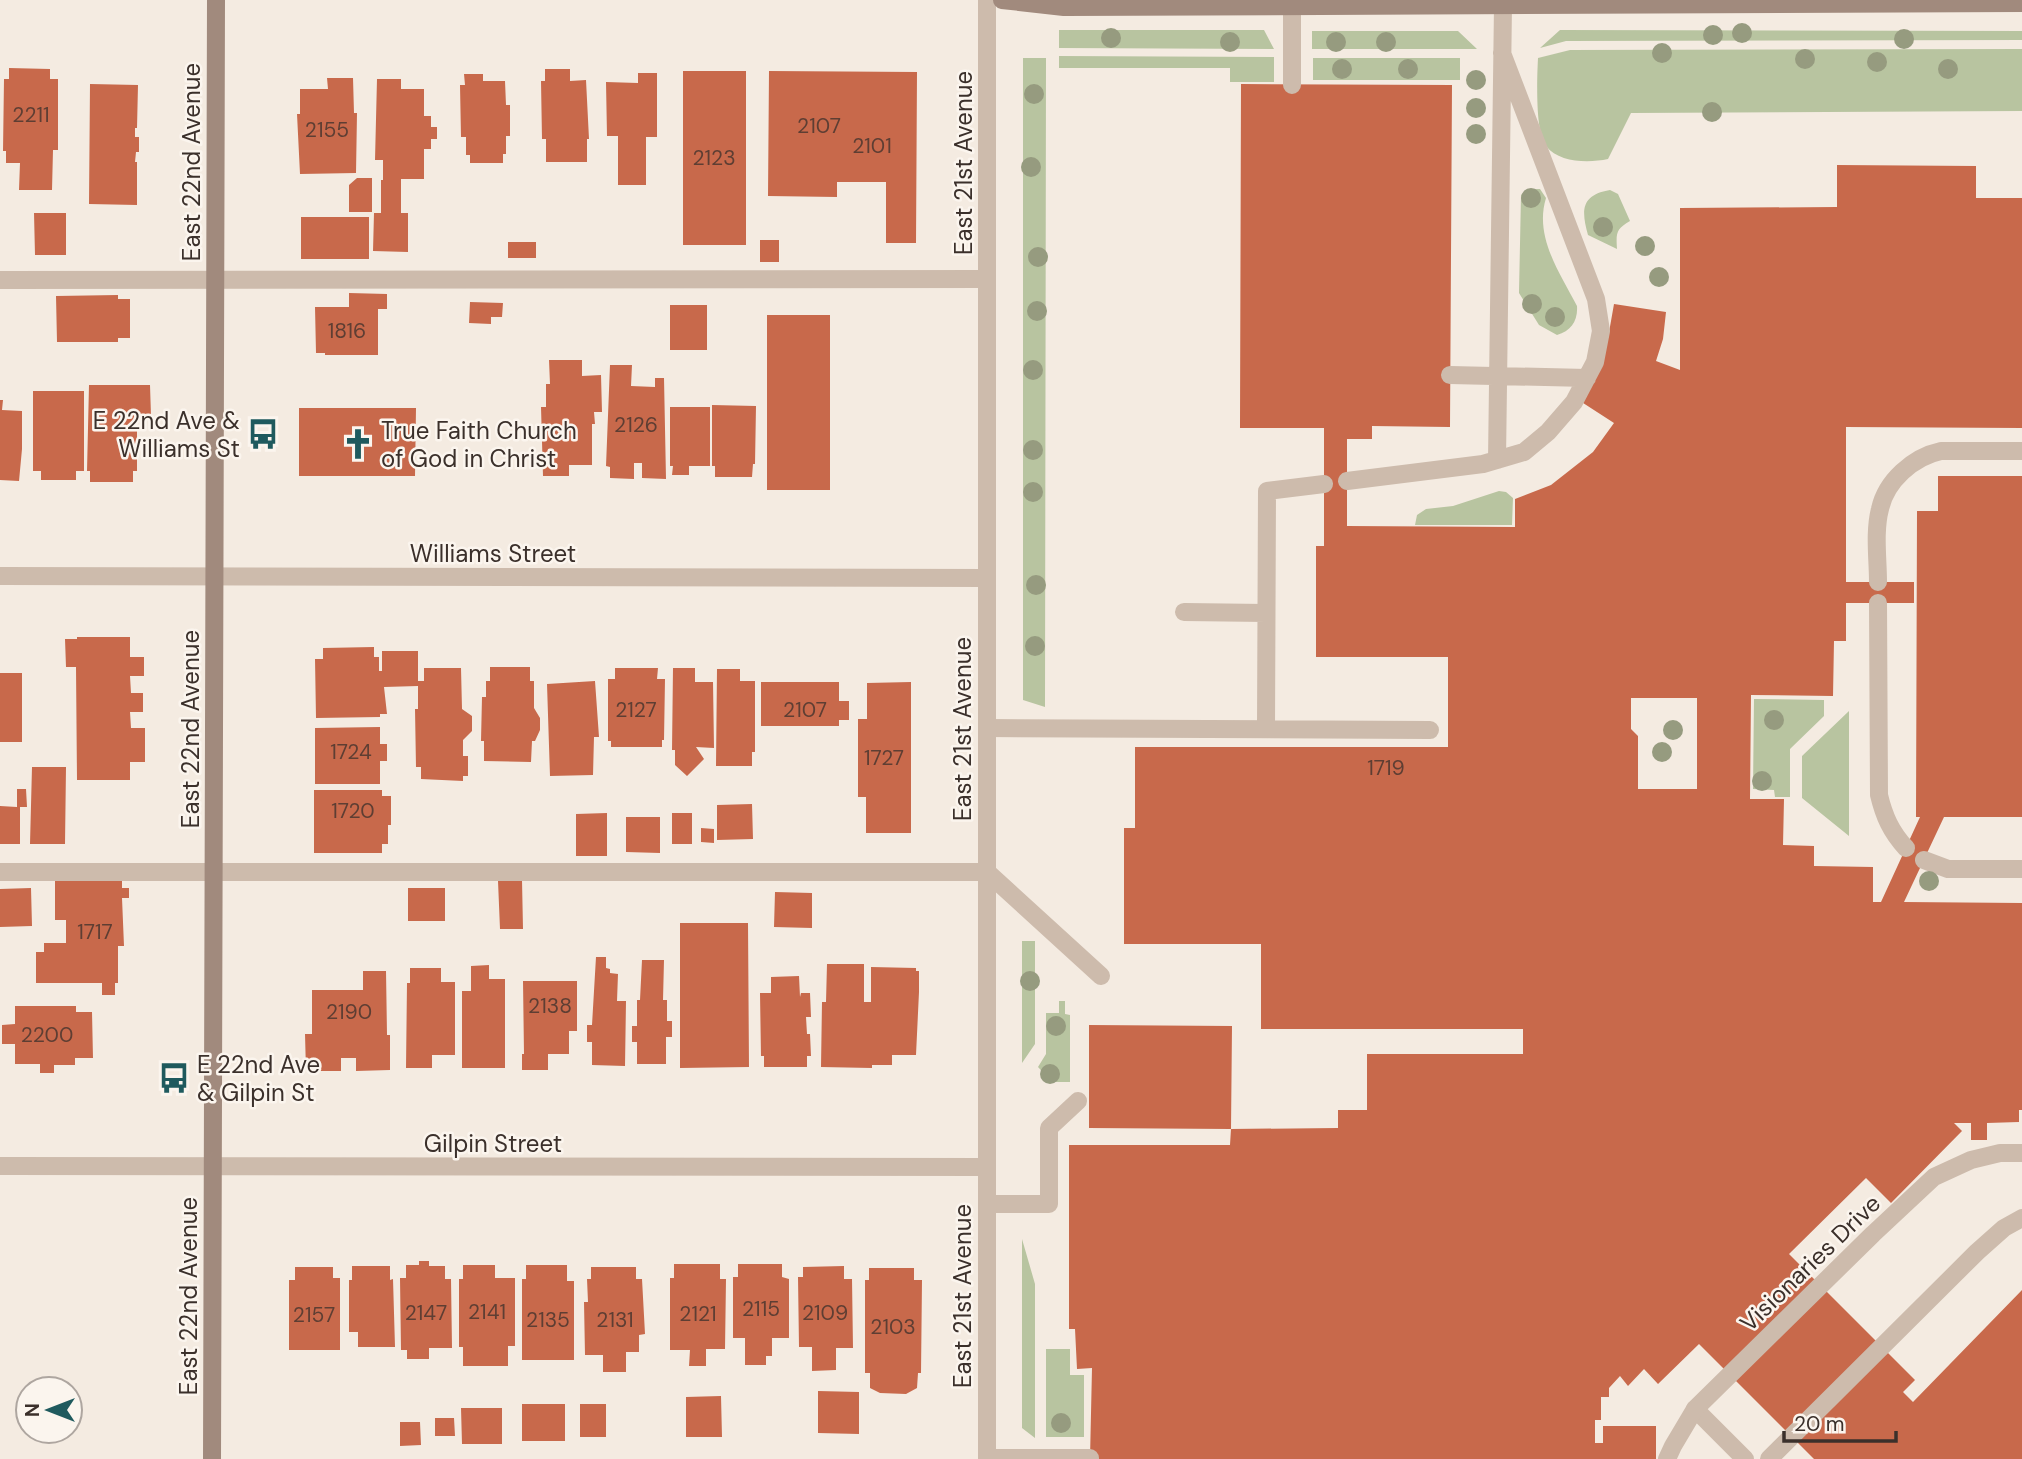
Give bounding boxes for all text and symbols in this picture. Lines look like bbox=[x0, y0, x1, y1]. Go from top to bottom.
street label: East 22nd Avenue bbox=[176, 63, 207, 261]
street label: East 21st Avenue bbox=[948, 71, 979, 255]
house number: 2211 bbox=[12, 101, 50, 129]
house number: 2107 bbox=[797, 112, 841, 140]
house number: 2155 bbox=[305, 116, 349, 144]
house number: 2101 bbox=[852, 132, 892, 160]
house number: 2123 bbox=[692, 144, 736, 172]
house number: 1816 bbox=[328, 317, 366, 345]
place label: E 22nd Ave & Williams St bbox=[93, 405, 240, 464]
house number: 2126 bbox=[614, 411, 658, 439]
place label: True Faith Church of God in Christ bbox=[381, 415, 577, 474]
bus stop icon: E 22nd Ave & Williams St bbox=[246, 417, 280, 451]
church icon: True Faith Church of God in Christ bbox=[341, 427, 375, 461]
street label: Williams Street bbox=[410, 538, 576, 569]
street label: East 22nd Avenue bbox=[175, 630, 206, 828]
street label: East 21st Avenue bbox=[947, 637, 978, 821]
house number: 2127 bbox=[615, 696, 657, 724]
house number: 2107 bbox=[783, 696, 827, 724]
house number: 1724 bbox=[330, 738, 372, 766]
house number: 1727 bbox=[864, 744, 904, 772]
house number: 1719 bbox=[1367, 754, 1405, 782]
house number: 1720 bbox=[331, 797, 375, 825]
house number: 1717 bbox=[77, 918, 113, 946]
house number: 2138 bbox=[528, 992, 572, 1020]
house number: 2190 bbox=[326, 998, 372, 1026]
house number: 2200 bbox=[21, 1021, 73, 1049]
place label: E 22nd Ave & Gilpin St bbox=[197, 1049, 320, 1108]
bus stop icon: E 22nd Ave & Gilpin St bbox=[157, 1061, 191, 1095]
street label: Gilpin Street bbox=[424, 1128, 562, 1159]
street label: Visionaries Drive bbox=[1733, 1188, 1887, 1338]
street label: East 22nd Avenue bbox=[173, 1197, 204, 1395]
street label: East 21st Avenue bbox=[947, 1204, 978, 1388]
house number: 2115 bbox=[742, 1295, 780, 1323]
house number: 2141 bbox=[468, 1298, 506, 1326]
house number: 2147 bbox=[405, 1299, 447, 1327]
house number: 2109 bbox=[802, 1299, 848, 1327]
house number: 2121 bbox=[679, 1300, 717, 1328]
house number: 2157 bbox=[293, 1301, 335, 1329]
house number: 2135 bbox=[526, 1306, 570, 1334]
house number: 2131 bbox=[596, 1306, 634, 1334]
house number: 2103 bbox=[870, 1313, 916, 1341]
north arrow bbox=[14, 1375, 84, 1445]
scale bar bbox=[1784, 1400, 1896, 1444]
text: N bbox=[20, 1403, 45, 1417]
text: 20 m bbox=[1794, 1410, 1845, 1438]

